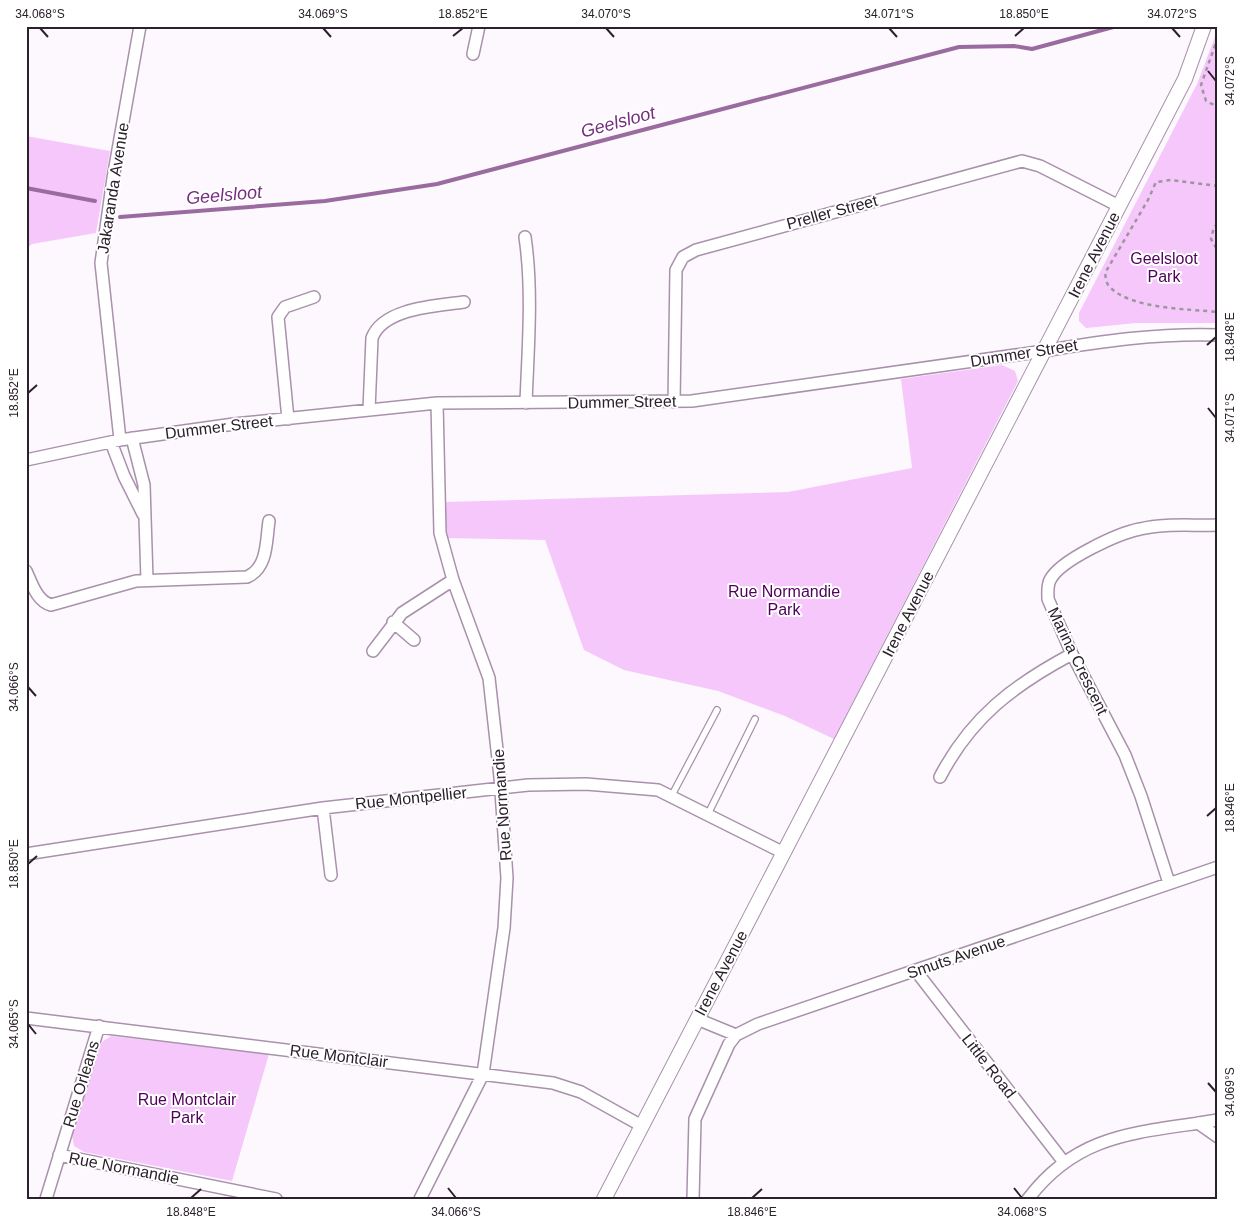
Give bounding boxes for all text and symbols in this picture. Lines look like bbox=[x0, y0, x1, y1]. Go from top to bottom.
text: 34.068°S bbox=[15, 7, 65, 21]
text: 34.069°S bbox=[298, 7, 348, 21]
text: 18.852°E bbox=[438, 7, 488, 21]
text: 34.070°S bbox=[581, 7, 631, 21]
text: 34.071°S bbox=[864, 7, 914, 21]
text: 18.850°E bbox=[999, 7, 1049, 21]
text: 34.072°S bbox=[1147, 7, 1197, 21]
text: 34.072°S bbox=[1223, 56, 1237, 106]
water label: Geelsloot bbox=[579, 102, 658, 142]
street label: Jakaranda Avenue bbox=[94, 121, 132, 255]
water label: Geelsloot bbox=[185, 182, 264, 208]
street label: Preller Street bbox=[785, 192, 880, 232]
street label: Irene Avenue bbox=[1065, 209, 1123, 301]
park label: Geelsloot Park bbox=[1130, 250, 1198, 285]
text: 18.848°E bbox=[1223, 312, 1237, 362]
street label: Dummer Street bbox=[969, 336, 1079, 370]
text: 18.852°E bbox=[7, 368, 21, 418]
street label: Dummer Street bbox=[568, 393, 677, 411]
text: 34.071°S bbox=[1223, 393, 1237, 443]
street label: Dummer Street bbox=[164, 412, 274, 442]
street label: Irene Avenue bbox=[879, 568, 937, 660]
park label: Rue Normandie Park bbox=[728, 583, 840, 618]
street label: Marina Crescent bbox=[1045, 605, 1112, 718]
text: 34.066°S bbox=[7, 662, 21, 712]
street label: Rue Normandie bbox=[490, 748, 514, 861]
text: 18.846°E bbox=[1223, 783, 1237, 833]
street label: Rue Montpellier bbox=[354, 784, 468, 812]
text: 18.850°E bbox=[7, 839, 21, 889]
street label: Irene Avenue bbox=[691, 927, 751, 1018]
street label: Smuts Avenue bbox=[905, 932, 1007, 982]
text: 34.065°S bbox=[7, 999, 21, 1049]
street label: Little Road bbox=[959, 1031, 1019, 1101]
street label: Rue Orleans bbox=[60, 1039, 102, 1129]
street label: Rue Montclair bbox=[289, 1042, 390, 1071]
text: 34.069°S bbox=[1223, 1067, 1237, 1117]
park label: Rue Montclair Park bbox=[138, 1091, 237, 1126]
street label: Rue Normandie bbox=[67, 1149, 181, 1187]
text: 18.848°E bbox=[166, 1205, 216, 1219]
text: 34.066°S bbox=[431, 1205, 481, 1219]
text: 18.846°E bbox=[727, 1205, 777, 1219]
text: 34.068°S bbox=[997, 1205, 1047, 1219]

